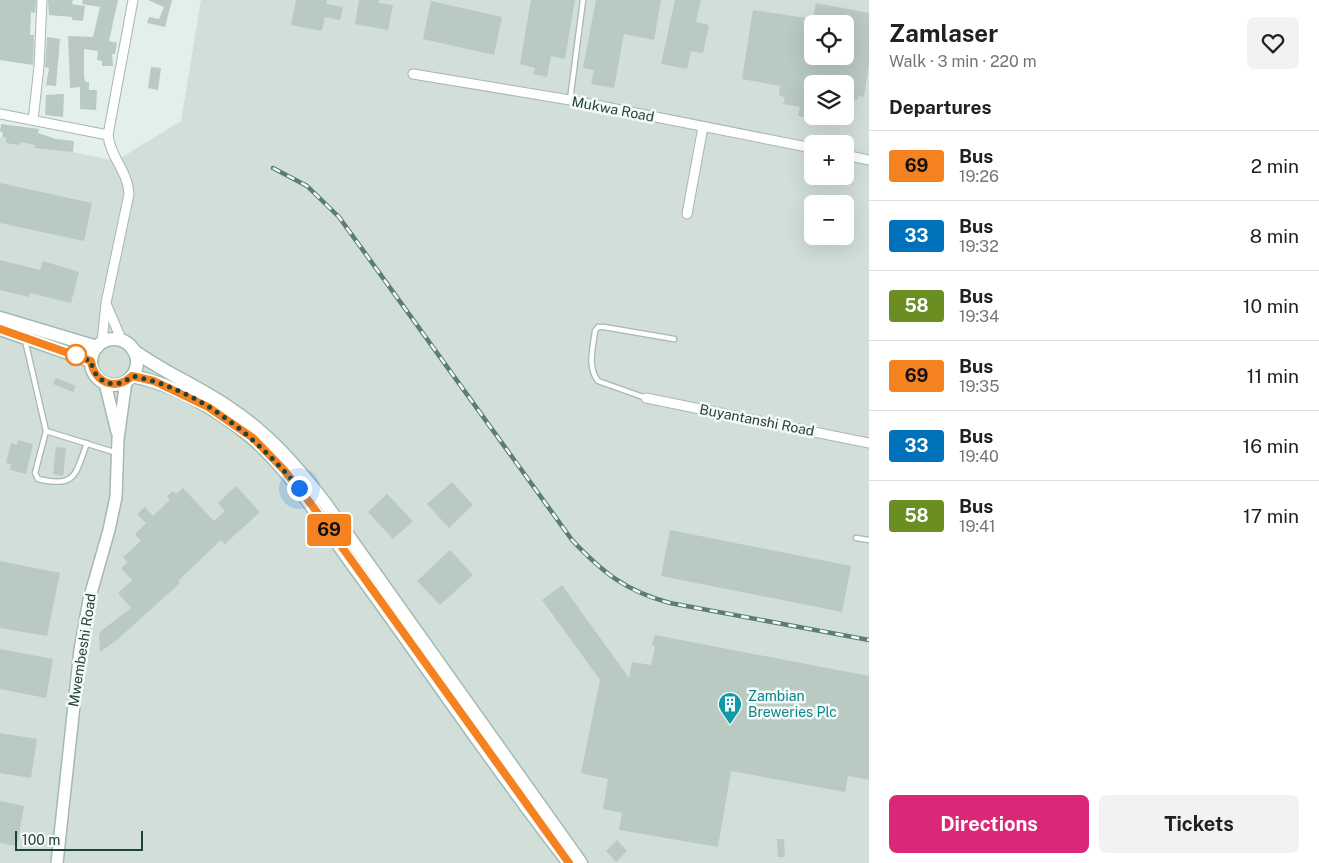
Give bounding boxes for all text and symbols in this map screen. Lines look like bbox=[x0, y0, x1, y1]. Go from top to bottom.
map controls bbox=[804, 15, 854, 245]
button: locate bbox=[804, 15, 854, 65]
button: heart bbox=[1247, 17, 1299, 69]
text: Zamlaser bbox=[889, 19, 998, 47]
text: Walk · 3 min · 220 m bbox=[889, 52, 1037, 71]
button: layers bbox=[804, 75, 854, 125]
street label: Mukwa Road bbox=[570, 93, 656, 125]
text: Departures bbox=[889, 96, 992, 118]
button: + bbox=[804, 135, 854, 185]
text: Bus bbox=[959, 145, 993, 167]
text: 69 bbox=[905, 155, 928, 176]
text: 2 min bbox=[1251, 155, 1299, 177]
text: 19:26 bbox=[959, 167, 999, 186]
button: − bbox=[804, 195, 854, 245]
text: Bus bbox=[959, 215, 993, 237]
text: 33 bbox=[905, 225, 928, 246]
text: 8 min bbox=[1250, 225, 1299, 247]
text: 19:32 bbox=[959, 237, 999, 256]
text: Bus bbox=[959, 285, 993, 307]
text: 58 bbox=[904, 295, 929, 316]
text: 10 min bbox=[1243, 295, 1299, 317]
text: 19:34 bbox=[959, 307, 999, 326]
unlabelled marker bbox=[65, 344, 87, 366]
text: Bus bbox=[959, 355, 993, 377]
text: 69 bbox=[905, 365, 928, 386]
text: 11 min bbox=[1247, 365, 1299, 387]
text: 19:35 bbox=[959, 377, 999, 396]
street label: Buyantanshi Road bbox=[698, 401, 816, 439]
text: Bus bbox=[959, 425, 993, 447]
text: 33 bbox=[905, 435, 928, 456]
text: 16 min bbox=[1243, 435, 1299, 457]
text: 19:40 bbox=[959, 447, 999, 466]
your location bbox=[287, 476, 312, 501]
text: Bus bbox=[959, 495, 993, 517]
text: 58 bbox=[904, 505, 929, 526]
text: 17 min bbox=[1243, 505, 1299, 527]
line badge: 69 bbox=[306, 514, 352, 546]
text: 19:41 bbox=[959, 517, 996, 536]
text: 69 bbox=[317, 519, 341, 540]
street label: Mwembeshi Road bbox=[65, 592, 99, 708]
place label: Zambian Breweries Plc bbox=[748, 688, 837, 720]
building icon: Zambian Breweries Plc bbox=[717, 691, 743, 725]
button: Directions bbox=[889, 795, 1089, 853]
button: Tickets bbox=[1099, 795, 1299, 853]
scale bar bbox=[15, 828, 142, 851]
text: 100 m bbox=[22, 832, 60, 848]

